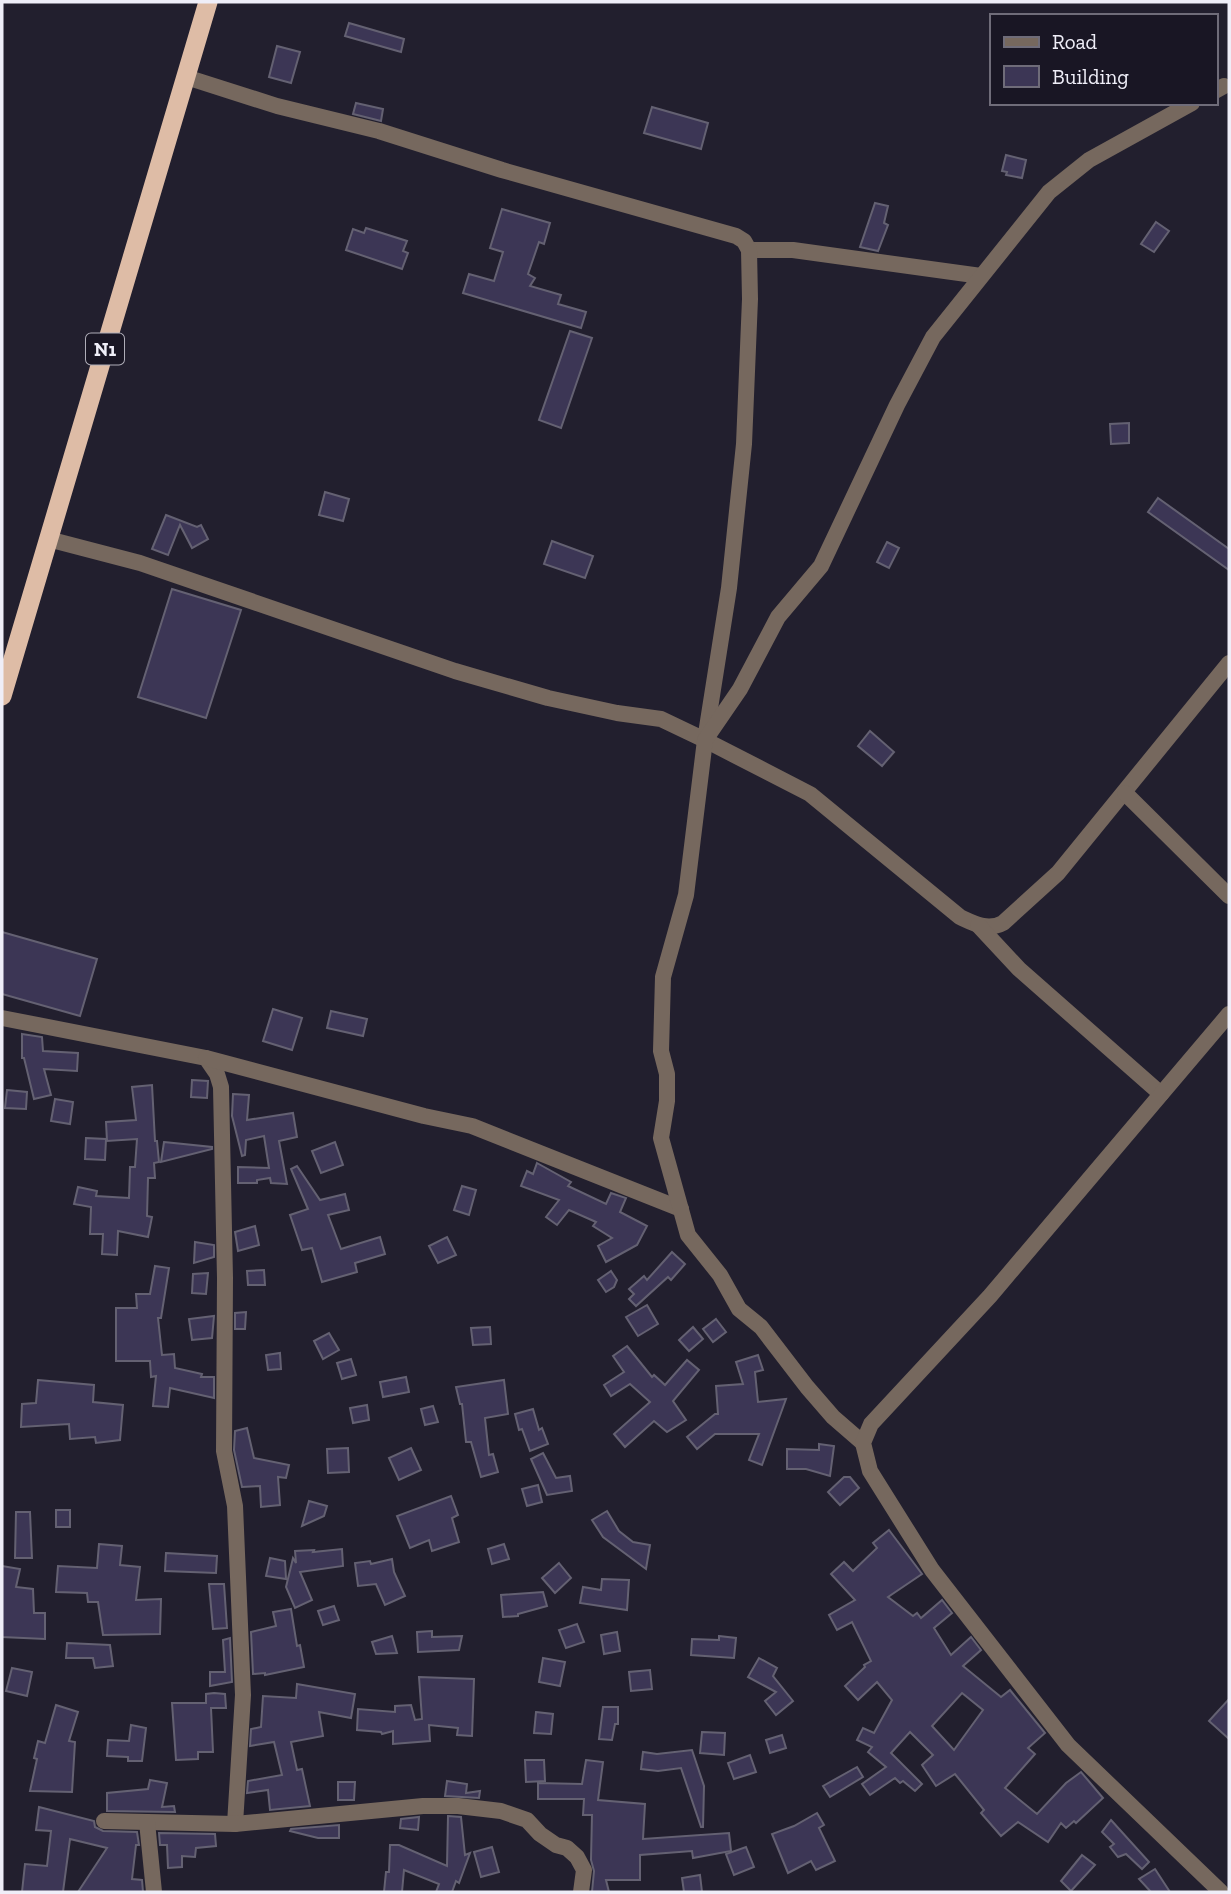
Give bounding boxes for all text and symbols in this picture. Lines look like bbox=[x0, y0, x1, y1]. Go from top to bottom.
legend bbox=[990, 14, 1217, 105]
text: Road bbox=[1052, 29, 1098, 54]
text: Building bbox=[1052, 64, 1129, 89]
road number: N1 bbox=[86, 334, 124, 364]

